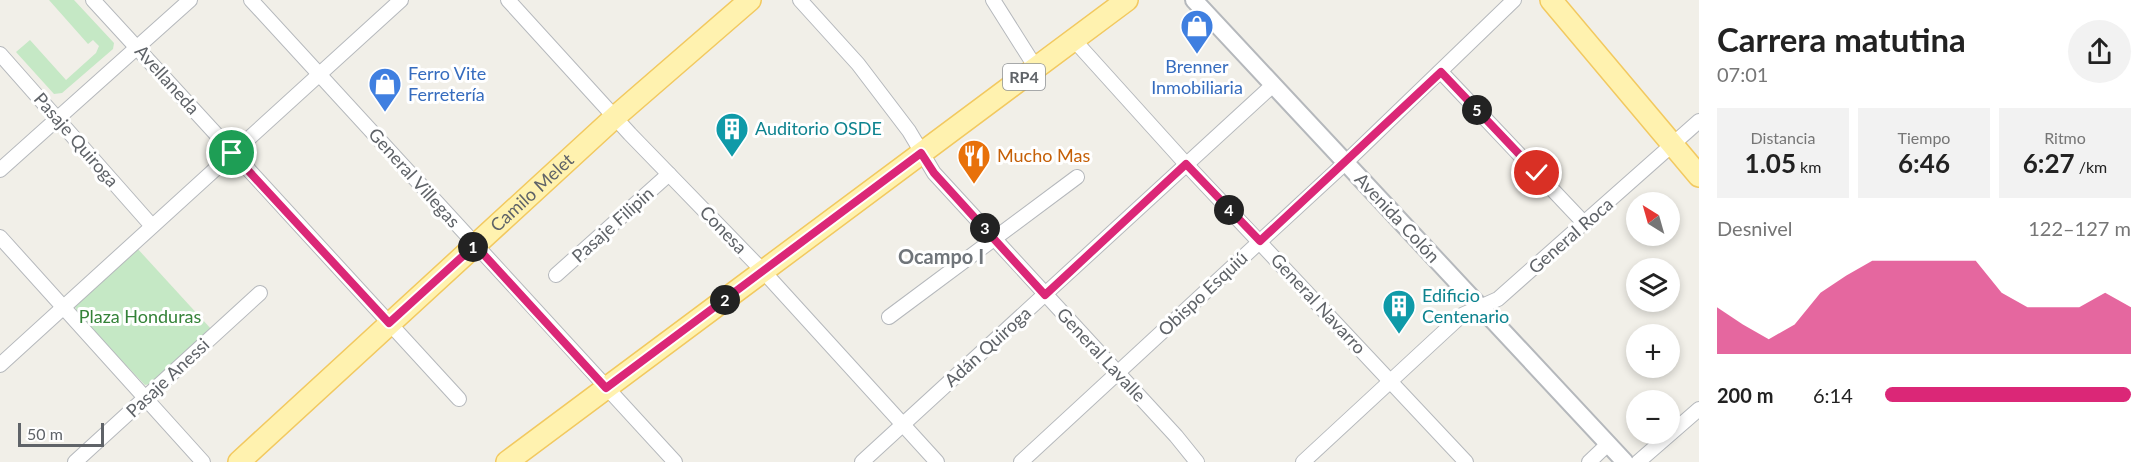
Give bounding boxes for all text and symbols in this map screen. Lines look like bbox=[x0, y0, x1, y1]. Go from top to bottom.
shop icon: Brenner Inmobiliaria bbox=[1179, 8, 1215, 55]
text: Carrera matutina bbox=[1717, 19, 1966, 59]
button: share bbox=[2068, 20, 2131, 83]
street label: Avellaneda bbox=[131, 40, 205, 119]
place label: Brenner Inmobiliaria bbox=[1151, 55, 1243, 98]
place label: Ferro Vite Ferretería bbox=[408, 62, 486, 105]
text: 07:01 bbox=[1717, 62, 1768, 86]
road number: RP4 bbox=[1003, 64, 1045, 90]
shop icon: Ferro Vite Ferretería bbox=[367, 66, 403, 113]
street label: Pasaje Quiroga bbox=[30, 88, 124, 191]
pin: 5 bbox=[1462, 95, 1492, 125]
text: 5 bbox=[1472, 100, 1482, 119]
building icon: Auditorio OSDE bbox=[714, 111, 750, 158]
place label: Auditorio OSDE bbox=[755, 117, 882, 139]
street label: General Villegas bbox=[364, 123, 465, 232]
pin bbox=[206, 127, 257, 178]
text: Distancia bbox=[1751, 128, 1815, 147]
text: Tiempo bbox=[1898, 128, 1950, 147]
text: Ritmo bbox=[2044, 128, 2086, 147]
icon: arrive bbox=[215, 136, 248, 169]
restaurant icon: Mucho Mas bbox=[956, 138, 992, 185]
place label: Mucho Mas bbox=[997, 144, 1090, 166]
pin bbox=[1511, 147, 1562, 198]
text: 1.05 bbox=[1745, 147, 1796, 179]
text: 6:46 bbox=[1898, 147, 1950, 179]
text: 6:27 bbox=[2023, 147, 2075, 179]
street label: Camilo Melet bbox=[485, 148, 578, 236]
icon: check bbox=[1520, 156, 1553, 189]
text: km bbox=[1796, 157, 1821, 176]
text: /km bbox=[2075, 157, 2107, 176]
street label: Avenida Colón bbox=[1351, 168, 1445, 267]
street label: Pasaje Filipin bbox=[567, 182, 658, 267]
north arrow bbox=[1626, 192, 1680, 246]
map controls bbox=[1626, 192, 1680, 444]
street label: General Roca bbox=[1524, 193, 1617, 278]
pin: 4 bbox=[1214, 195, 1244, 225]
text: 4 bbox=[1224, 200, 1234, 219]
street label: Conesa bbox=[696, 201, 752, 258]
pin: 3 bbox=[970, 213, 1000, 243]
text: Desnivel bbox=[1717, 216, 1793, 240]
text: 122–127 m bbox=[2028, 216, 2131, 240]
text: 3 bbox=[980, 218, 990, 237]
pin: 1 bbox=[458, 232, 488, 262]
text: 1 bbox=[468, 237, 478, 256]
district label: Ocampo I bbox=[898, 244, 984, 268]
street label: Obispo Esquiú bbox=[1153, 246, 1251, 340]
street label: General Navarro bbox=[1267, 248, 1371, 358]
button: layers bbox=[1626, 258, 1680, 312]
place label: Edificio Centenario bbox=[1422, 284, 1509, 327]
pin: 2 bbox=[710, 285, 740, 315]
building icon: Edificio Centenario bbox=[1381, 288, 1417, 335]
text: 2 bbox=[720, 290, 730, 309]
street label: Adán Quiroga bbox=[939, 302, 1035, 391]
street label: General Lavalle bbox=[1053, 303, 1151, 406]
park label: Plaza Honduras bbox=[79, 305, 202, 327]
button: + bbox=[1626, 324, 1680, 378]
street label: Pasaje Anessi bbox=[121, 333, 213, 421]
text: 200 m bbox=[1717, 383, 1773, 407]
text: 6:14 bbox=[1813, 383, 1853, 407]
button: − bbox=[1626, 390, 1680, 444]
scale bar bbox=[18, 420, 104, 448]
text: 50 m bbox=[27, 424, 63, 443]

